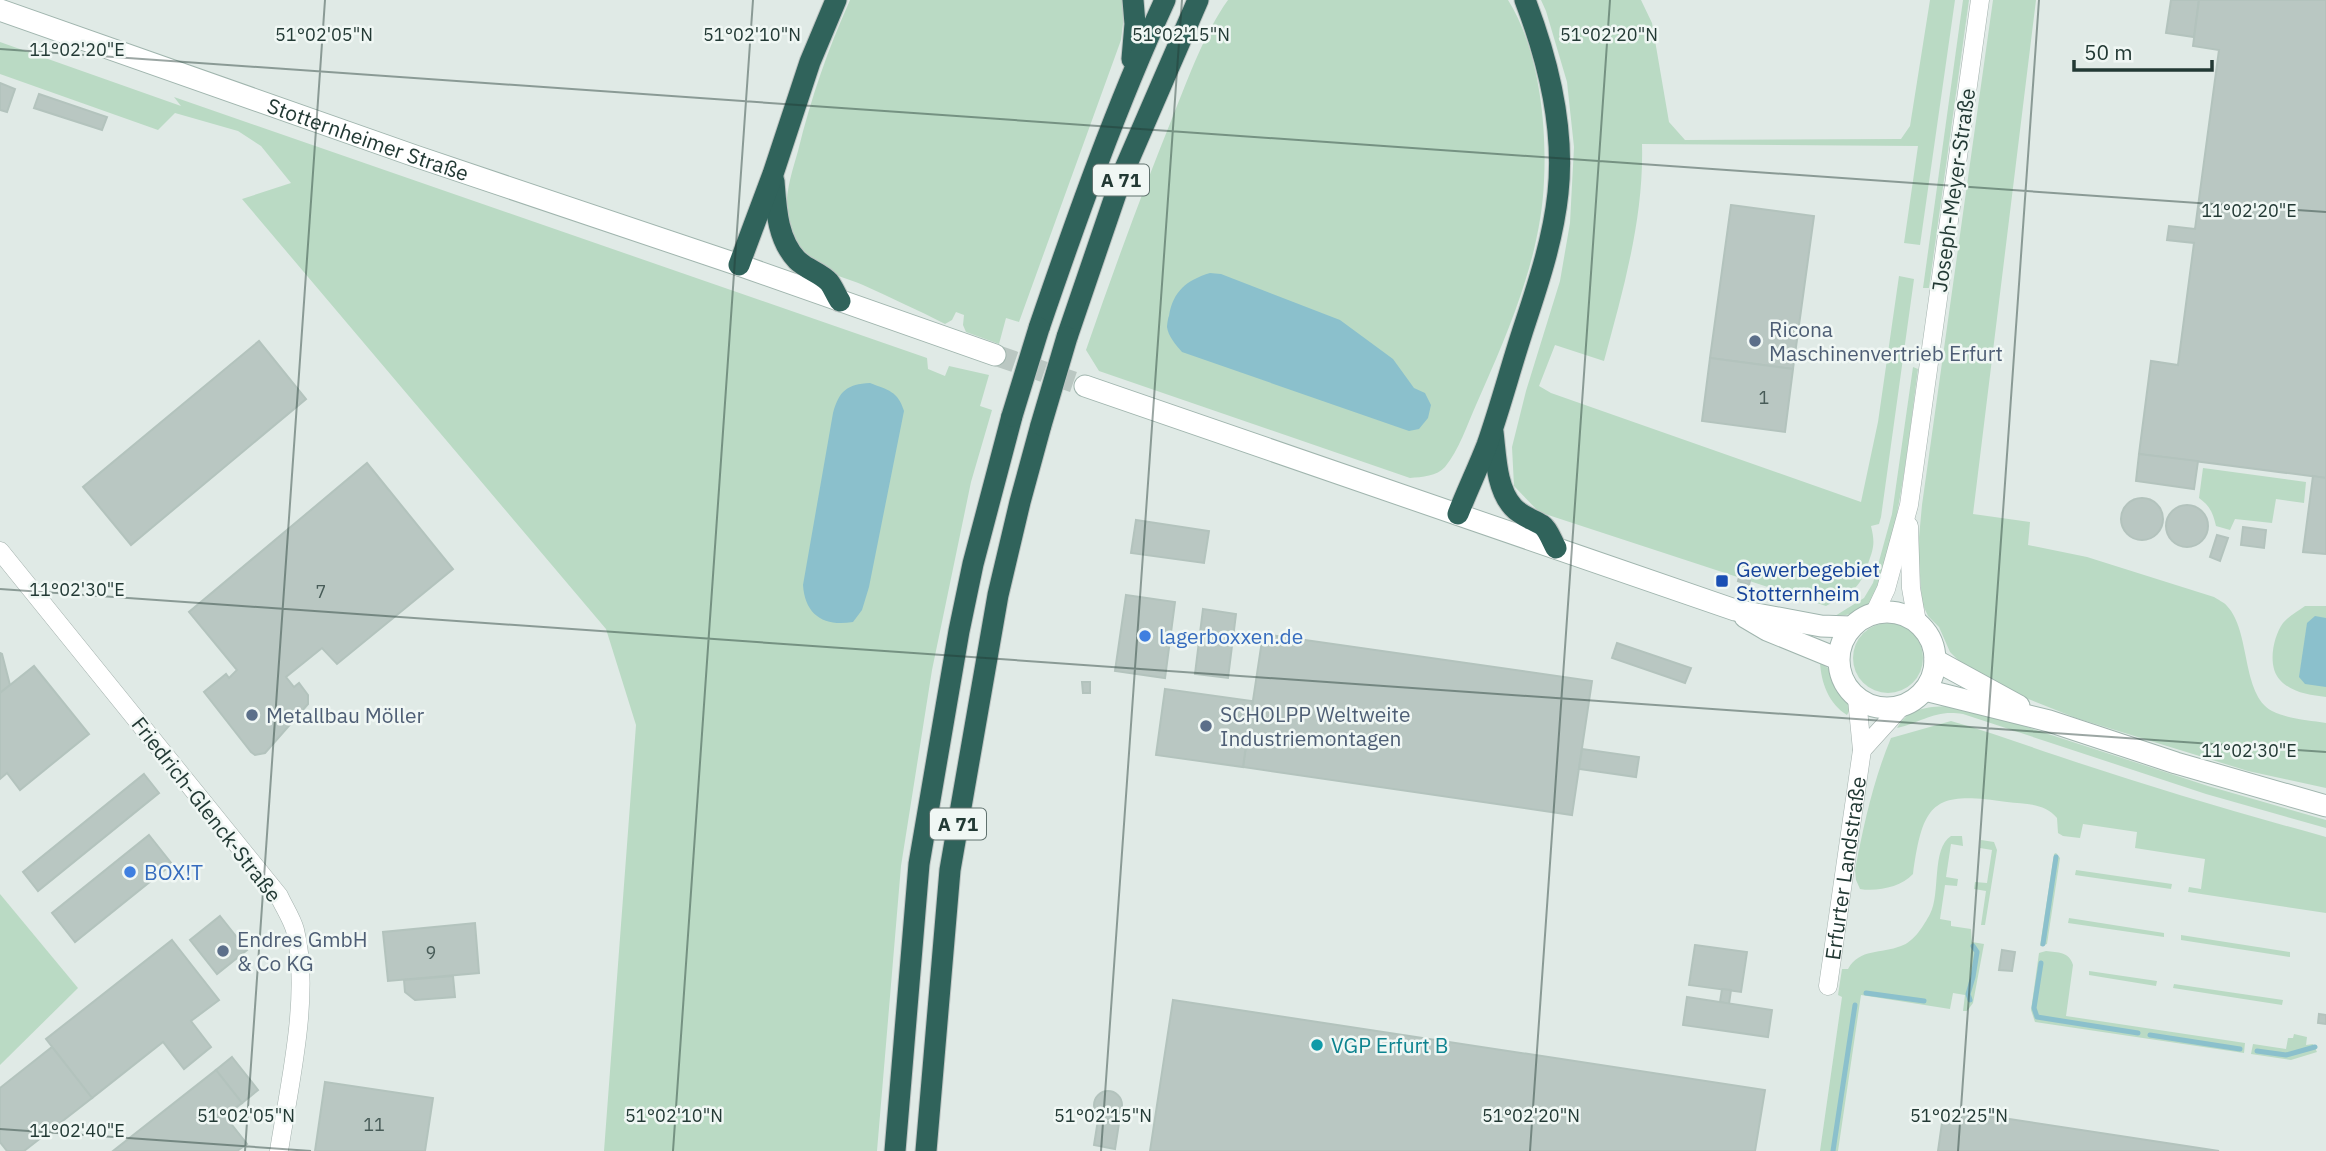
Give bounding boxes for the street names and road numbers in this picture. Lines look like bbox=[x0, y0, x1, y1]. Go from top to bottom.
street label: Joseph-Meyer-Straße bbox=[1925, 86, 1981, 294]
street label: Stotternheimer Straße bbox=[263, 91, 472, 187]
road number: A 71 bbox=[1093, 164, 1149, 196]
street label: Friedrich-Glenck-Straße bbox=[126, 711, 288, 907]
street label: Erfurter Landstraße bbox=[1818, 775, 1872, 962]
road number: A 71 bbox=[930, 808, 986, 839]

